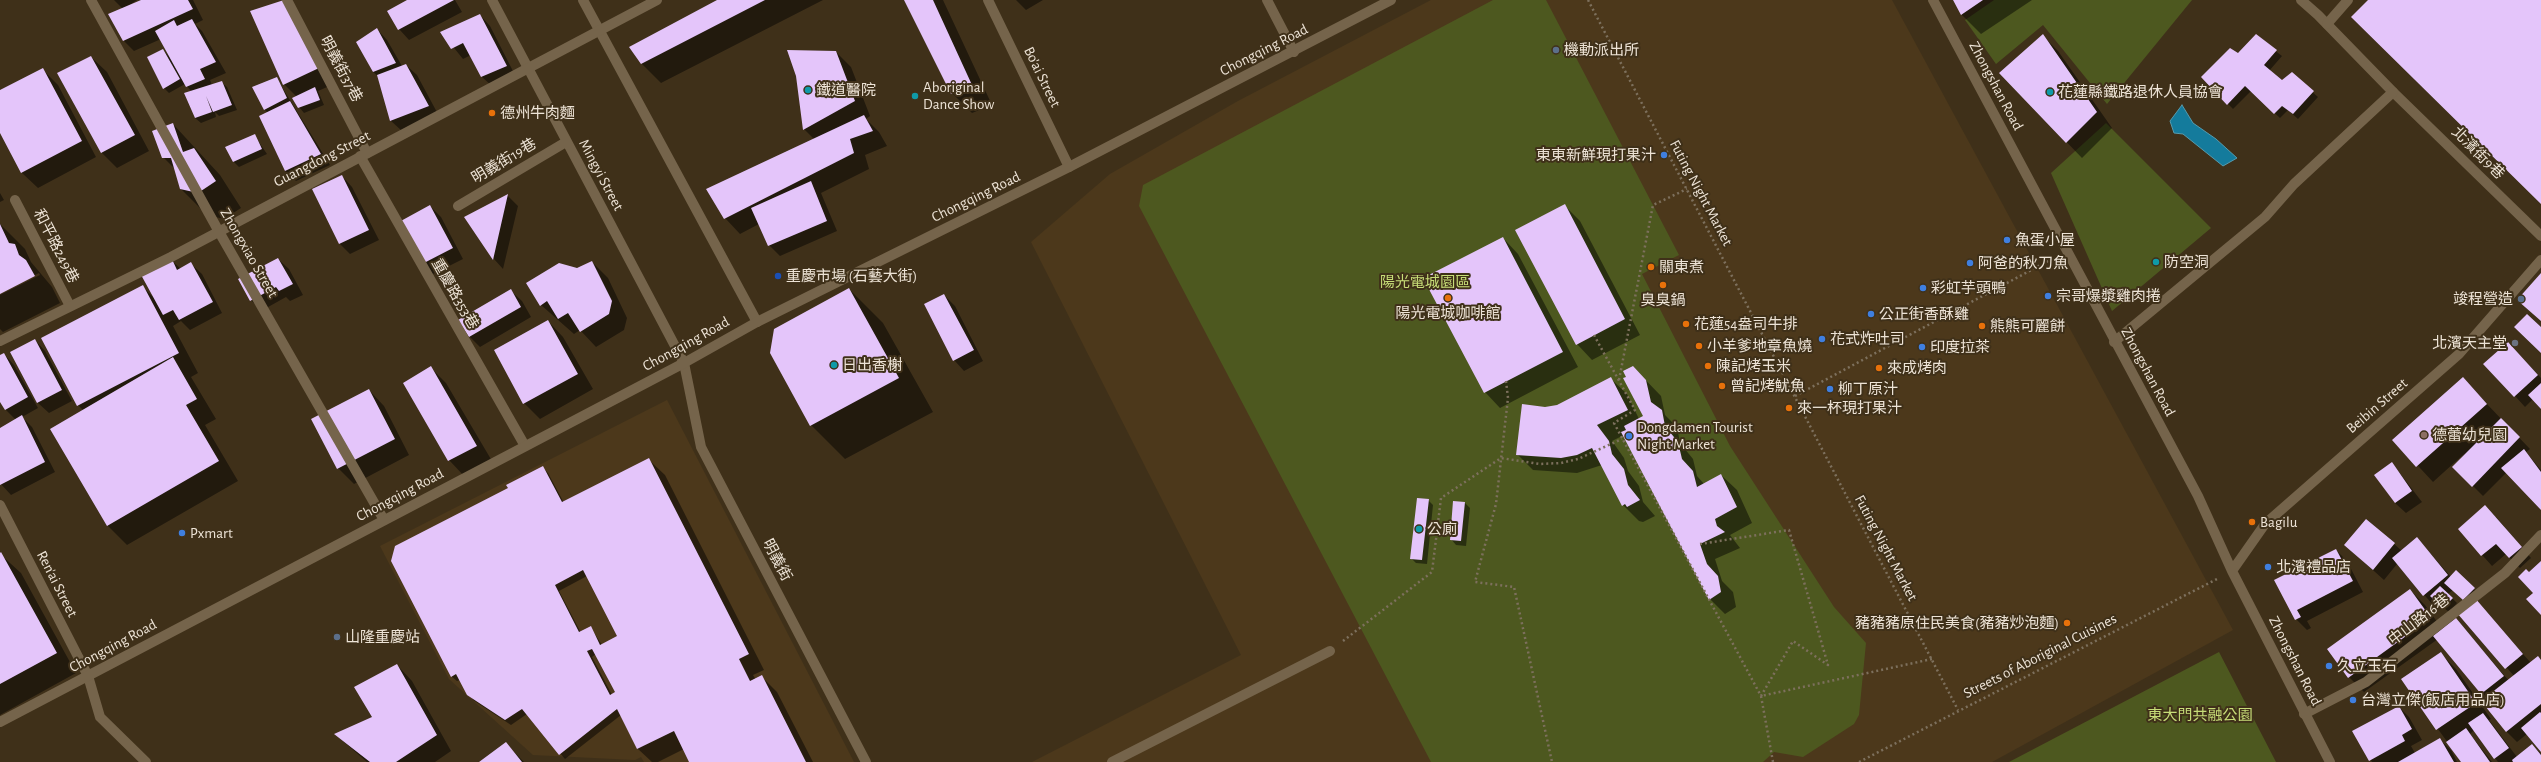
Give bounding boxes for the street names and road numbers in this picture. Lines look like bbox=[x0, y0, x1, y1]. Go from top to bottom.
street label: Chongqing Road bbox=[1217, 20, 1311, 80]
street label: 明義街37巷 bbox=[316, 33, 366, 105]
street label: Zhongshan Road bbox=[1965, 38, 2027, 134]
street label: Bo'ai Street bbox=[1020, 44, 1064, 110]
street label: 北濱街9巷 bbox=[2448, 123, 2508, 183]
street label: Guangdong Street bbox=[271, 127, 373, 191]
street label: 明義街19巷 bbox=[468, 135, 540, 187]
street label: Mingyi Street bbox=[575, 136, 627, 214]
street label: Futing Night Market bbox=[1666, 137, 1736, 249]
street label: Chongqing Road bbox=[929, 168, 1023, 226]
street label: Zhongxiao Street bbox=[216, 205, 282, 301]
street label: 和平路249巷 bbox=[30, 206, 82, 286]
street label: 重慶路353巷 bbox=[428, 255, 482, 333]
street label: Chongqing Road bbox=[639, 313, 733, 375]
street label: Zhongshan Road bbox=[2117, 324, 2179, 420]
street label: Beibin Street bbox=[2343, 375, 2411, 437]
street label: Chongqing Road bbox=[353, 464, 447, 526]
street label: Futing Night Market bbox=[1851, 492, 1921, 604]
street label: 明義街 bbox=[758, 536, 796, 584]
street label: Ren'ai Street bbox=[33, 548, 81, 620]
street label: 中山路16巷 bbox=[2385, 591, 2453, 649]
street label: Streets of Aboriginal Cuisines bbox=[1960, 609, 2120, 703]
street label: Zhongshan Road bbox=[2265, 613, 2325, 709]
street label: Chongqing Road bbox=[66, 615, 160, 677]

